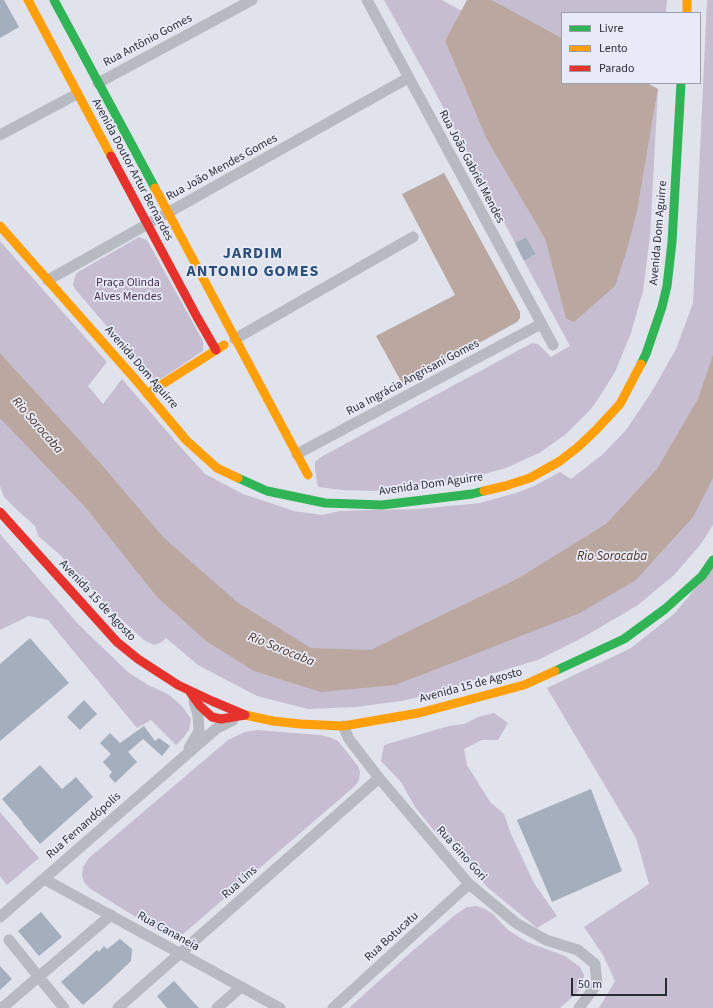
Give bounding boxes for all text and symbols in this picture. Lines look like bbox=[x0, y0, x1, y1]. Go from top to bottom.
street label: Rua Antônio Gomes bbox=[101, 12, 195, 70]
legend bbox=[561, 12, 701, 84]
text: Livre bbox=[599, 20, 623, 37]
text: Lento bbox=[599, 40, 628, 57]
text: Parado bbox=[599, 60, 634, 77]
street label: Avenida Doutor Artur Bernardes bbox=[88, 96, 176, 244]
street label: Rua João Gabriel Mendes bbox=[435, 108, 507, 226]
street label: Rua João Mendes Gomes bbox=[164, 131, 280, 205]
street label: Avenida Dom Aguirre bbox=[647, 180, 671, 286]
district label: JARDIM ANTONIO GOMES bbox=[187, 244, 319, 282]
park label: Praça Olinda Alves Mendes bbox=[94, 276, 162, 304]
street label: Avenida Dom Aguirre bbox=[101, 324, 181, 412]
street label: Rua Ingrácia Angrisani Gomes bbox=[344, 337, 482, 419]
water label: Rio Sorocaba bbox=[8, 394, 66, 458]
street label: Avenida Dom Aguirre bbox=[378, 471, 484, 499]
water label: Rio Sorocaba bbox=[577, 549, 647, 565]
street label: Avenida 15 de Agosto bbox=[56, 557, 138, 645]
water label: Rio Sorocaba bbox=[246, 630, 316, 670]
street label: Avenida 15 de Agosto bbox=[418, 665, 524, 707]
street label: Rua Fernandópolis bbox=[44, 790, 124, 862]
street label: Rua Gino Gori bbox=[433, 824, 489, 884]
street label: Rua Lins bbox=[220, 864, 260, 902]
street label: Rua Cananeia bbox=[134, 909, 202, 955]
street label: Rua Botucatu bbox=[362, 909, 422, 965]
scale bar bbox=[573, 970, 669, 996]
text: 50 m bbox=[578, 976, 602, 993]

